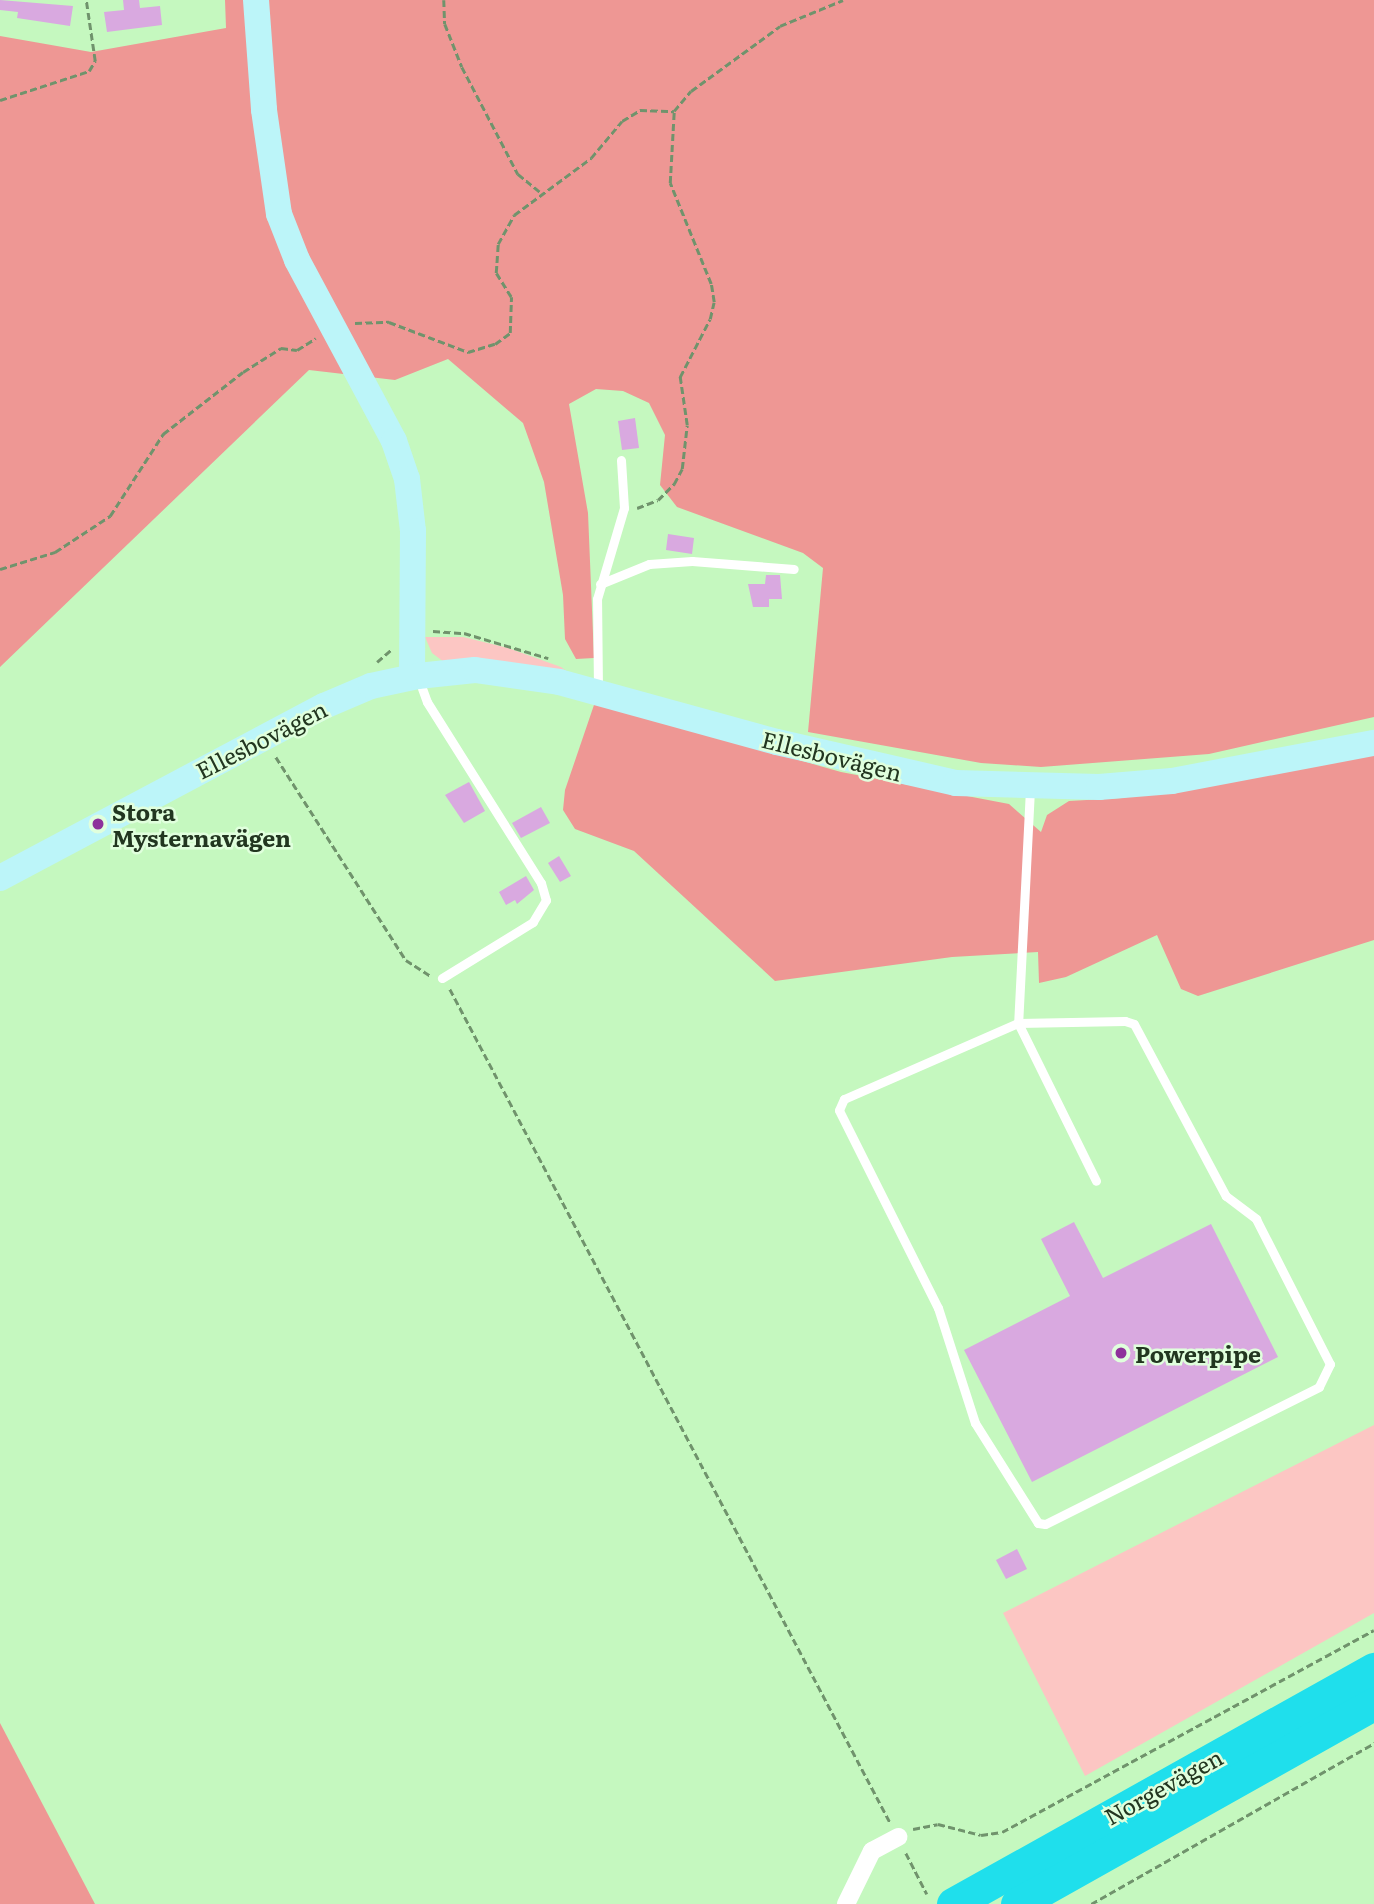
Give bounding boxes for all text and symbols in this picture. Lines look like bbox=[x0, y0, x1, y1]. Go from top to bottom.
street label: Ellesbovägen bbox=[191, 694, 331, 784]
street label: Ellesbovägen bbox=[759, 724, 905, 786]
place label: Stora Mysternavägen bbox=[112, 797, 291, 851]
marker: Stora Mysternavägen bbox=[90, 816, 106, 832]
place label: Powerpipe bbox=[1135, 1339, 1261, 1367]
marker: Powerpipe bbox=[1113, 1345, 1129, 1361]
street label: Norgevägen bbox=[1099, 1742, 1227, 1830]

